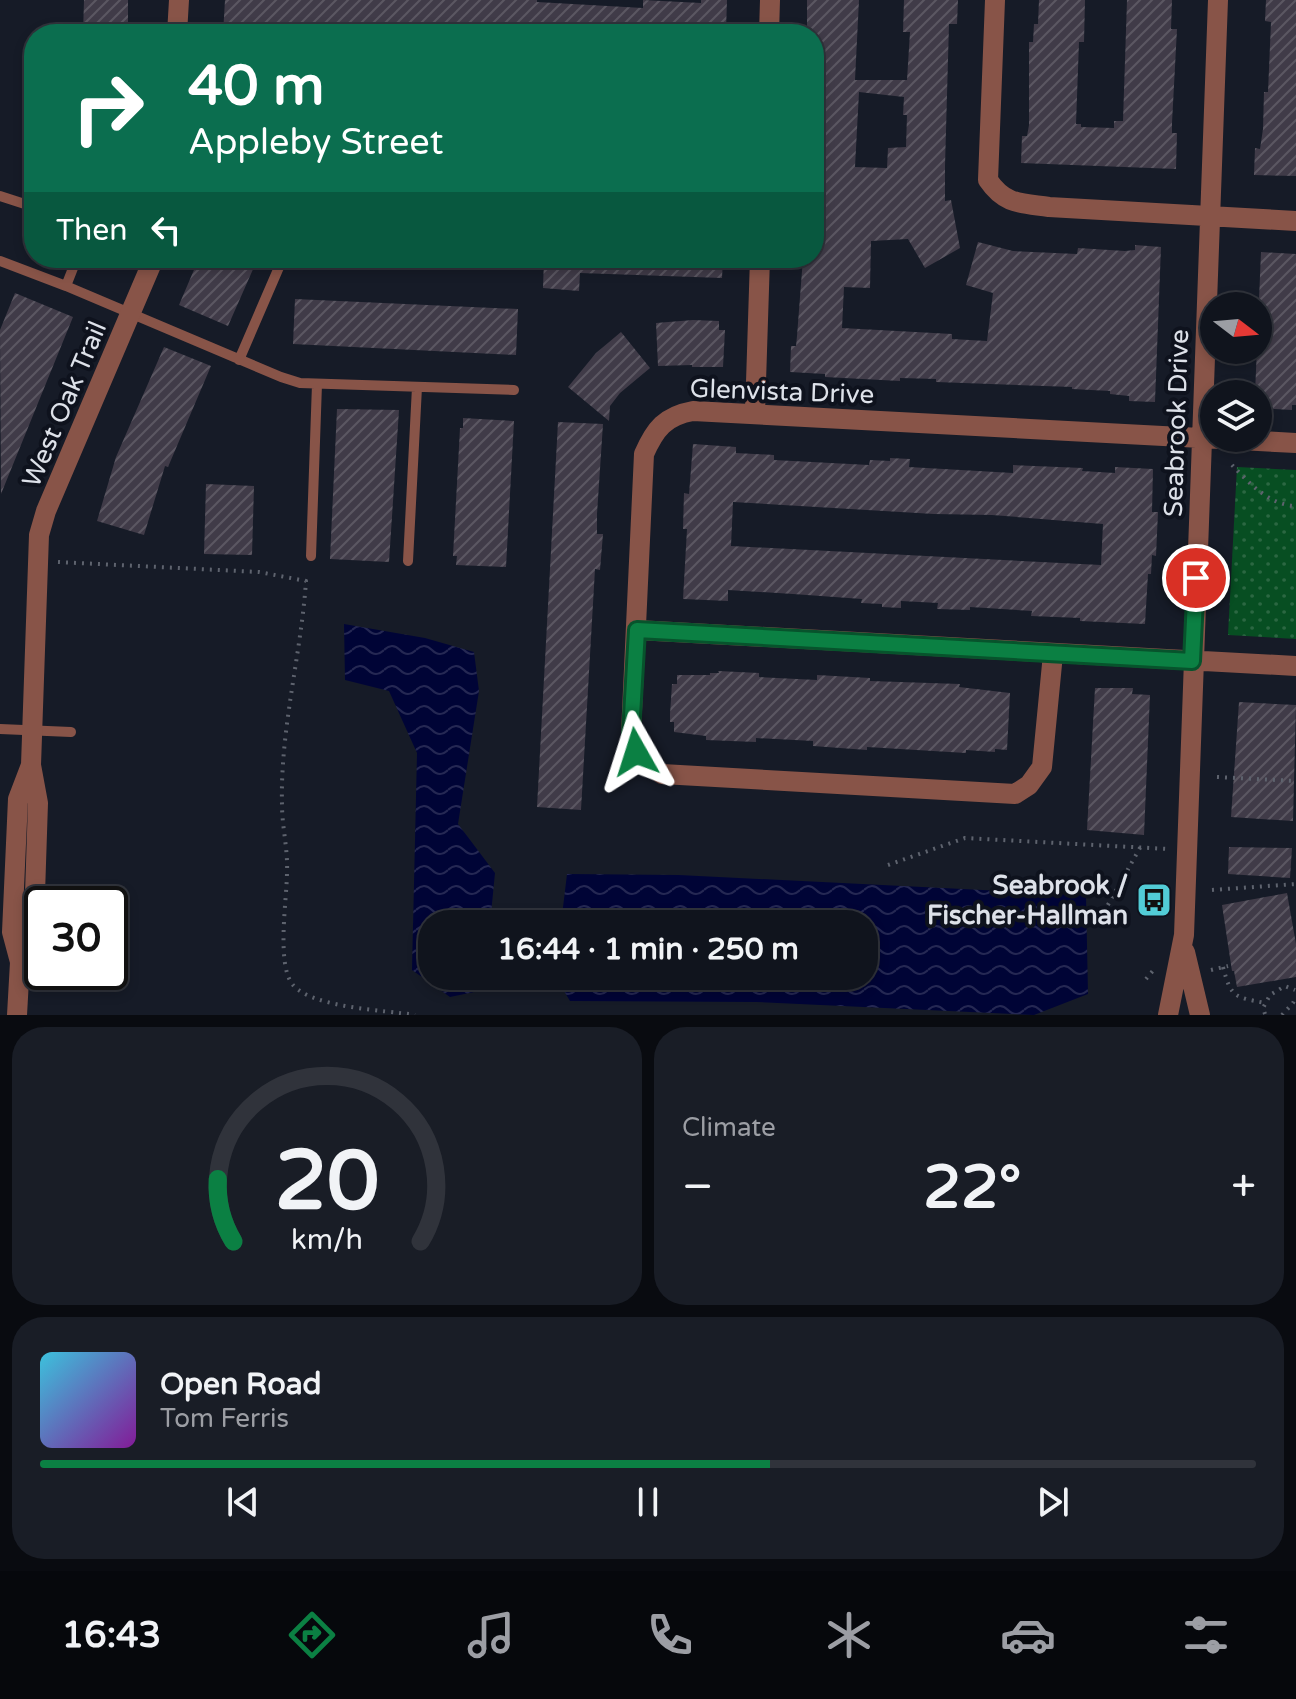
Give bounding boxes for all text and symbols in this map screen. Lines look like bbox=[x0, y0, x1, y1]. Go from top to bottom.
text: 40 m bbox=[188, 53, 324, 120]
icon: right bbox=[56, 56, 160, 160]
text: Appleby Street bbox=[188, 121, 443, 164]
icon: left bbox=[144, 208, 188, 252]
text: Then bbox=[56, 212, 128, 249]
north arrow bbox=[1200, 292, 1272, 364]
map controls bbox=[1200, 292, 1272, 452]
street label: West Oak Trail bbox=[16, 317, 113, 492]
street label: Seabrook Drive bbox=[1158, 329, 1195, 517]
street label: Glenvista Drive bbox=[689, 373, 875, 410]
button: layers bbox=[1200, 380, 1272, 452]
pin bbox=[1162, 544, 1230, 612]
icon: arrive bbox=[1174, 556, 1218, 600]
position arrow bbox=[594, 710, 678, 794]
place label: Seabrook / Fischer-Hallman bbox=[927, 870, 1128, 931]
bus stop icon: Seabrook / Fischer-Hallman bbox=[1135, 881, 1173, 919]
speed limit sign: 30 bbox=[24, 886, 128, 990]
text: 16:44 · 1 min · 250 m bbox=[497, 931, 799, 968]
text: Climate bbox=[682, 1112, 776, 1143]
text: 20 bbox=[275, 1132, 379, 1232]
text: 22° bbox=[923, 1152, 1021, 1224]
text: − bbox=[682, 1161, 713, 1214]
text: + bbox=[1231, 1161, 1256, 1214]
text: km/h bbox=[291, 1223, 363, 1257]
text: Open Road bbox=[160, 1366, 321, 1403]
text: Tom Ferris bbox=[160, 1403, 289, 1434]
icon: previous bbox=[221, 1480, 265, 1524]
icon: pause bbox=[626, 1480, 670, 1524]
icon: next bbox=[1031, 1480, 1075, 1524]
icon: directions bbox=[284, 1607, 340, 1663]
icon: music bbox=[463, 1607, 519, 1663]
icon: phone bbox=[642, 1607, 698, 1663]
icon: climate bbox=[821, 1607, 877, 1663]
icon: car bbox=[1000, 1607, 1056, 1663]
icon: filters bbox=[1178, 1607, 1234, 1663]
text: 16:43 bbox=[61, 1614, 161, 1657]

